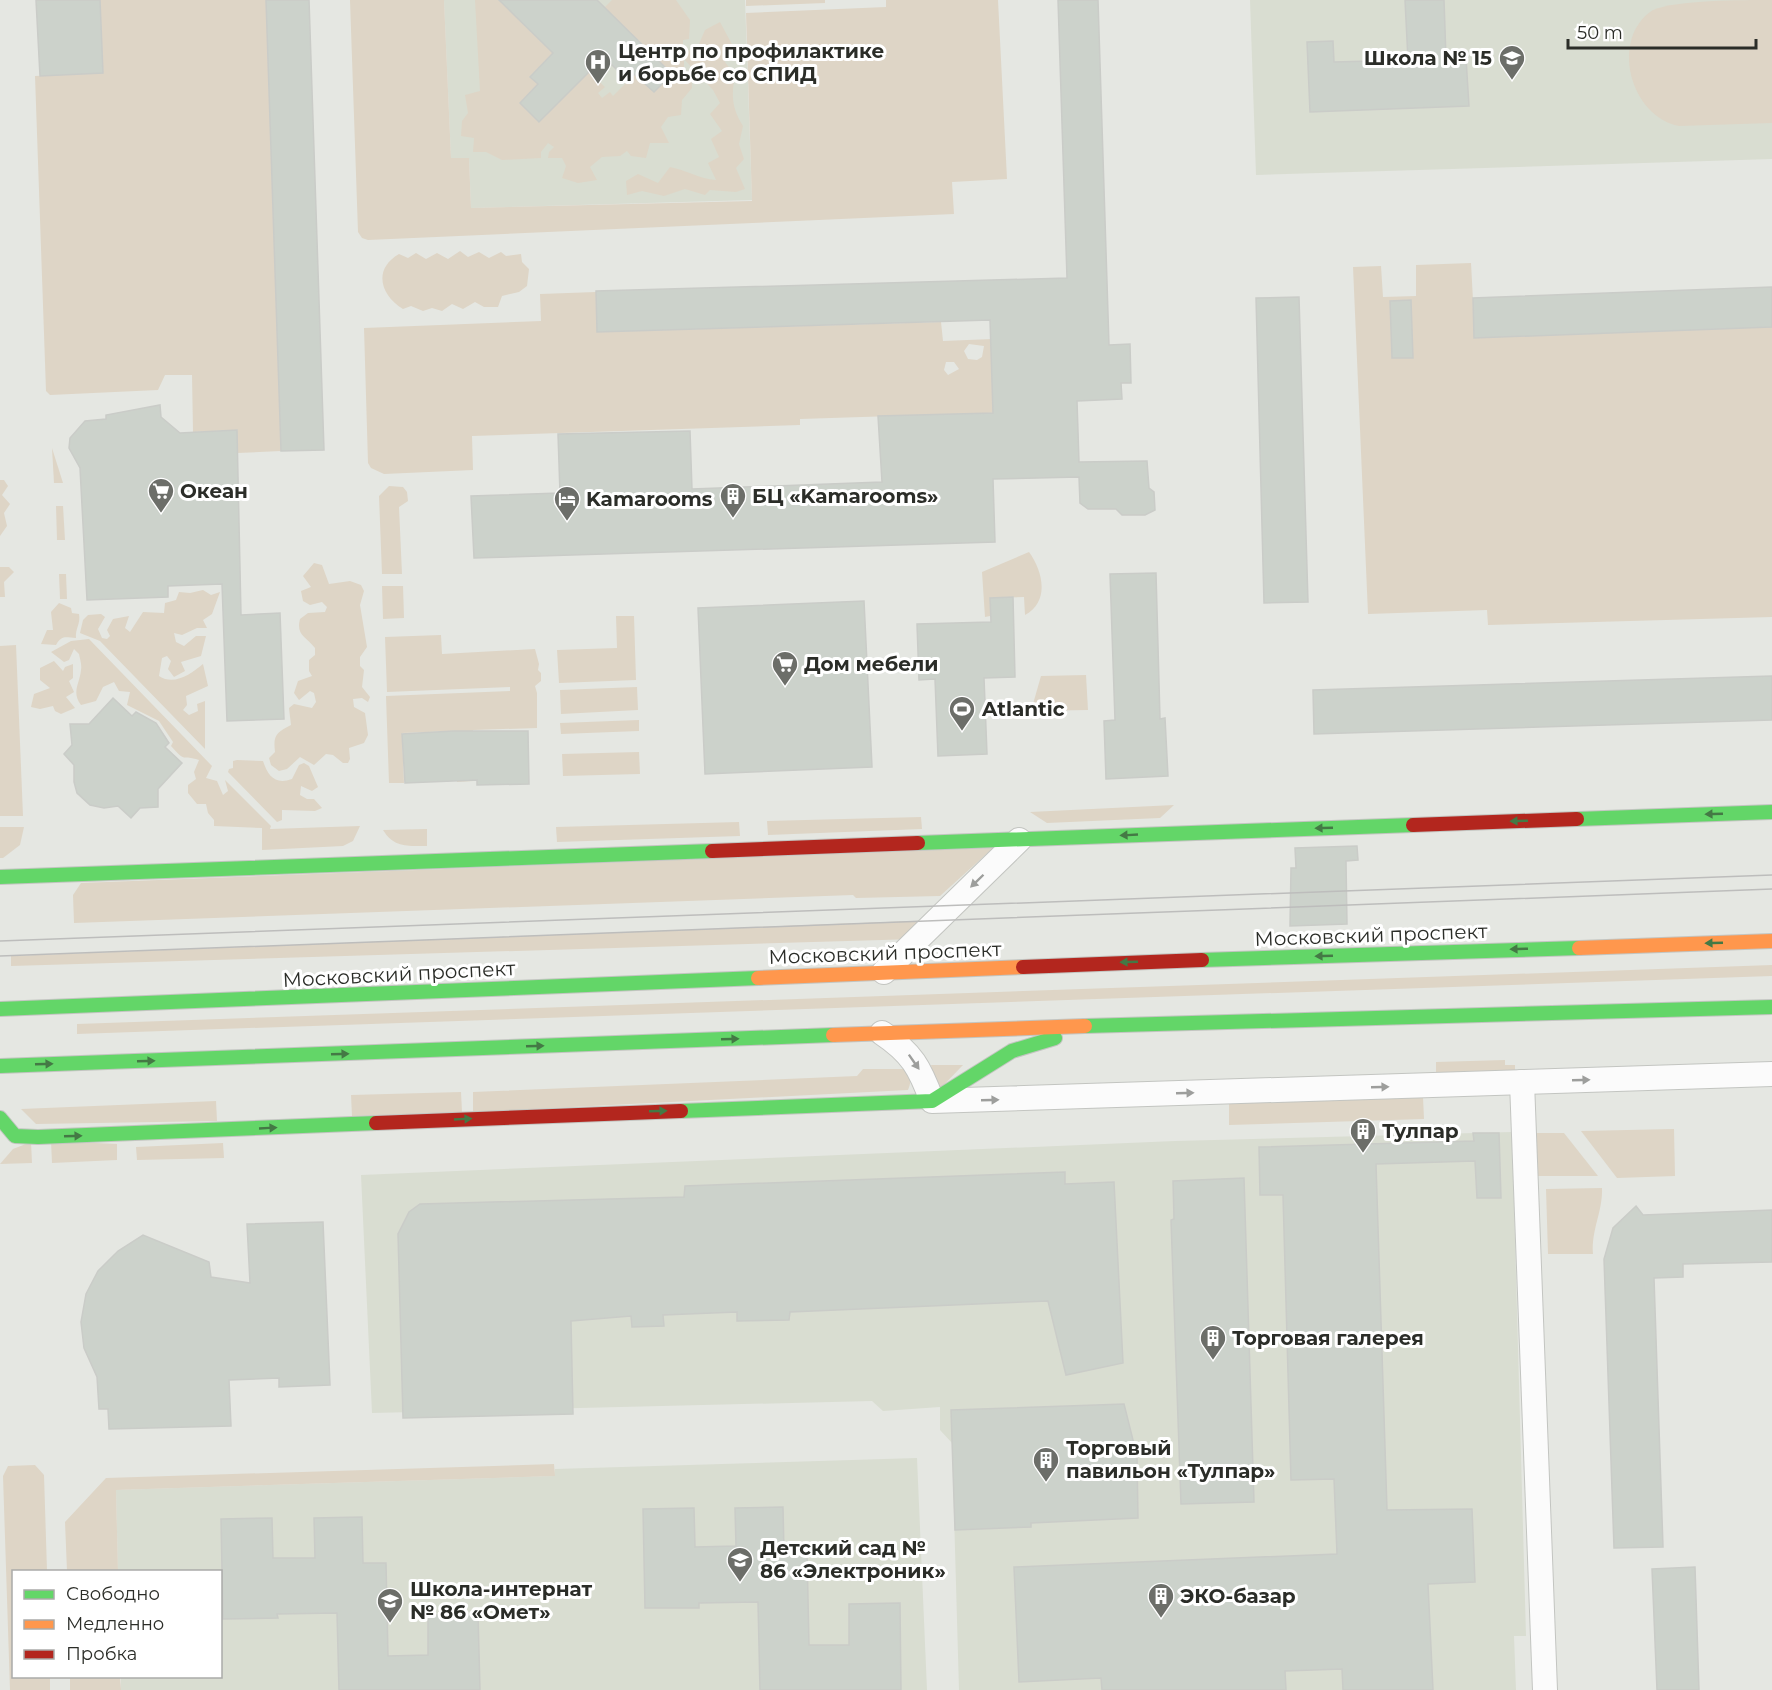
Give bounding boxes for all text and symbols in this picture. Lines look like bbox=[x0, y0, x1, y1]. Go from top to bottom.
scale bar bbox=[1568, 12, 1756, 50]
text: 50 m bbox=[1577, 22, 1623, 44]
place label: Центр по профилактике и борьбе со СПИД bbox=[618, 39, 884, 86]
school or university icon: Школа № 15 bbox=[1497, 43, 1527, 81]
place label: Школа № 15 bbox=[1364, 46, 1492, 70]
hospital icon: Центр по профилактике и борьбе со СПИД bbox=[583, 47, 613, 85]
supermarket icon: Океан bbox=[146, 476, 176, 514]
place label: Океан bbox=[180, 479, 248, 503]
building icon: БЦ «Kamarooms» bbox=[718, 481, 748, 519]
hotel icon: Kamarooms bbox=[552, 484, 582, 522]
place label: БЦ «Kamarooms» bbox=[752, 484, 938, 508]
place label: Kamarooms bbox=[586, 487, 713, 511]
supermarket icon: Дом мебели bbox=[770, 649, 800, 687]
place label: Дом мебели bbox=[804, 652, 938, 676]
sports icon: Atlantic bbox=[947, 694, 977, 732]
place label: Atlantic bbox=[981, 697, 1065, 721]
one-way arrow bbox=[1704, 810, 1723, 819]
one-way arrow bbox=[1509, 817, 1528, 826]
one-way arrow bbox=[1314, 824, 1333, 833]
one-way arrow bbox=[1119, 830, 1138, 839]
one-way arrow bbox=[970, 874, 985, 888]
street label: Московский проспект bbox=[1254, 919, 1488, 951]
street label: Московский проспект bbox=[768, 937, 1002, 969]
one-way arrow bbox=[1704, 938, 1723, 947]
one-way arrow bbox=[1509, 945, 1528, 954]
one-way arrow bbox=[1314, 951, 1333, 960]
street label: Московский проспект bbox=[282, 956, 516, 992]
one-way arrow bbox=[1119, 958, 1138, 967]
one-way arrow bbox=[721, 1034, 740, 1044]
one-way arrow bbox=[526, 1042, 545, 1051]
one-way arrow bbox=[331, 1049, 350, 1058]
one-way arrow bbox=[908, 1053, 920, 1069]
one-way arrow bbox=[136, 1056, 155, 1065]
one-way arrow bbox=[34, 1060, 53, 1069]
one-way arrow bbox=[1571, 1075, 1590, 1084]
one-way arrow bbox=[1371, 1082, 1390, 1092]
one-way arrow bbox=[1176, 1089, 1195, 1098]
one-way arrow bbox=[981, 1095, 1000, 1104]
one-way arrow bbox=[648, 1107, 667, 1116]
one-way arrow bbox=[453, 1114, 472, 1123]
building icon: Тулпар bbox=[1348, 1116, 1378, 1154]
place label: Тулпар bbox=[1382, 1119, 1459, 1143]
one-way arrow bbox=[259, 1123, 278, 1132]
one-way arrow bbox=[64, 1131, 83, 1141]
building icon: Торговая галерея bbox=[1198, 1323, 1228, 1361]
place label: Торговая галерея bbox=[1232, 1326, 1424, 1350]
place label: Торговый павильон «Тулпар» bbox=[1066, 1436, 1275, 1483]
building icon: Торговый павильон «Тулпар» bbox=[1031, 1445, 1061, 1483]
place label: Детский сад № 86 «Электроник» bbox=[760, 1536, 946, 1583]
school or university icon: Детский сад № 86 «Электроник» bbox=[725, 1545, 755, 1583]
legend bbox=[12, 1570, 222, 1678]
place label: Школа-интернат № 86 «Омет» bbox=[410, 1577, 593, 1624]
building icon: ЭКО-базар bbox=[1146, 1581, 1176, 1619]
text: Свободно bbox=[66, 1583, 160, 1605]
place label: ЭКО-базар bbox=[1180, 1584, 1296, 1608]
school or university icon: Школа-интернат № 86 «Омет» bbox=[375, 1586, 405, 1624]
text: Медленно bbox=[66, 1613, 164, 1635]
text: Пробка bbox=[66, 1643, 137, 1665]

